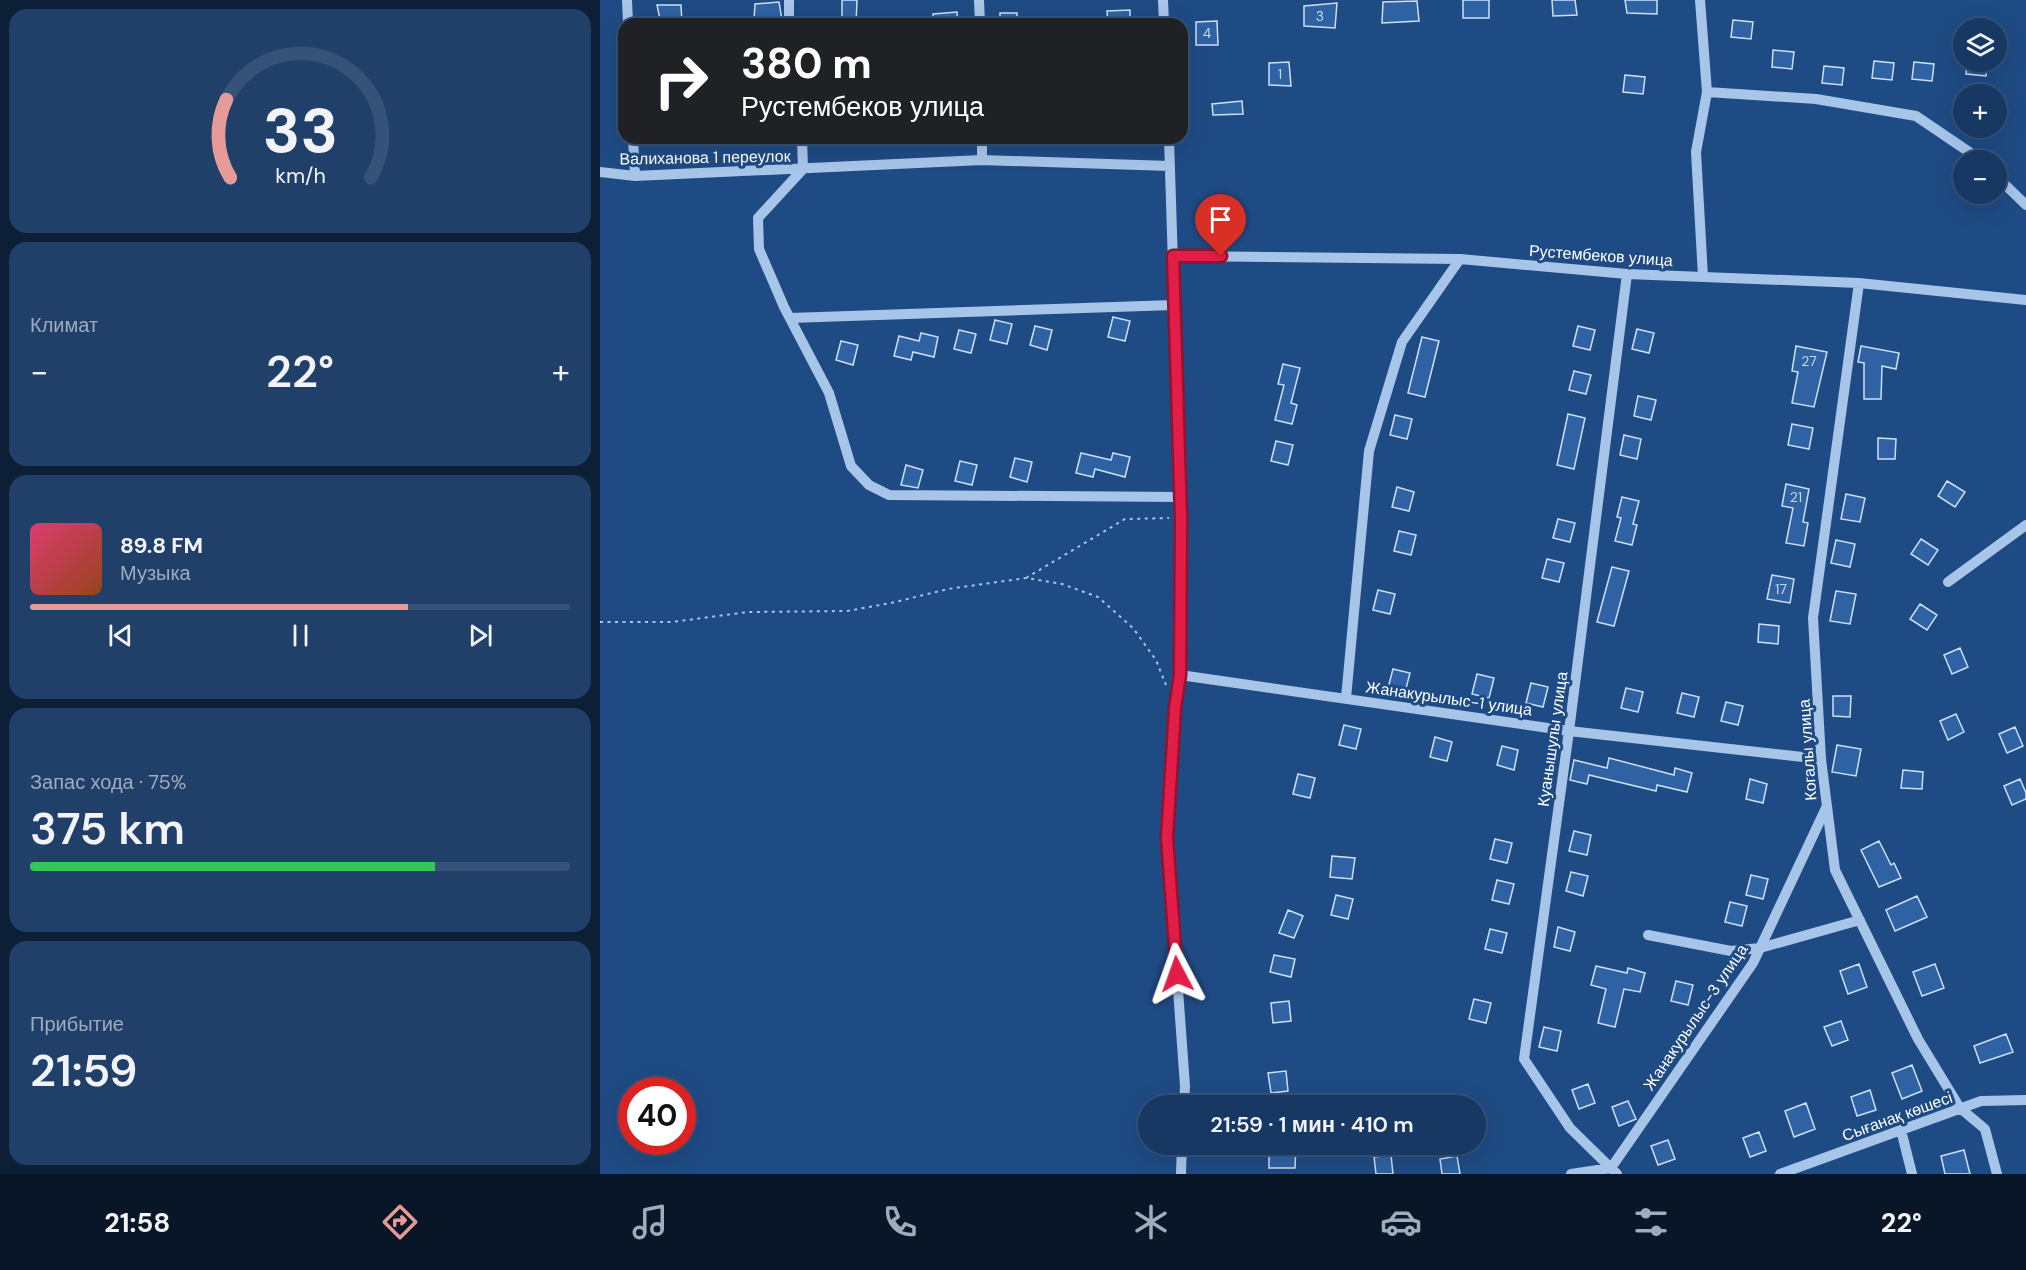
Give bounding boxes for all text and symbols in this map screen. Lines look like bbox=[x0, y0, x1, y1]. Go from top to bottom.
house number: 3 bbox=[1316, 7, 1324, 25]
map controls bbox=[1953, 18, 2007, 204]
button: layers bbox=[1953, 18, 2007, 72]
house number: 4 bbox=[1203, 24, 1212, 42]
text: 380 m bbox=[741, 36, 872, 91]
icon: right bbox=[642, 42, 720, 120]
house number: 1 bbox=[1278, 65, 1282, 83]
button: + bbox=[1953, 84, 2007, 138]
text: Рустембеков улица bbox=[741, 89, 984, 124]
text: 33 bbox=[262, 90, 338, 171]
street label: Валиханова 1 переулок bbox=[619, 145, 792, 169]
button: − bbox=[1953, 150, 2007, 204]
text: km/h bbox=[275, 162, 325, 190]
pin bbox=[1195, 194, 1246, 256]
icon: arrive bbox=[1204, 203, 1237, 236]
street label: Рустембеков улица bbox=[1528, 240, 1674, 271]
text: Климат bbox=[30, 312, 98, 338]
text: 22° bbox=[266, 342, 334, 401]
text: − bbox=[30, 350, 48, 393]
text: + bbox=[552, 350, 570, 393]
house number: 27 bbox=[1801, 352, 1817, 370]
house number: 21 bbox=[1790, 488, 1802, 506]
text: 89.8 FM bbox=[120, 531, 203, 560]
text: Музыка bbox=[120, 560, 191, 586]
house number: 17 bbox=[1775, 580, 1787, 598]
icon: previous bbox=[104, 619, 137, 652]
icon: pause bbox=[284, 619, 317, 652]
icon: next bbox=[464, 619, 497, 652]
street label: Куанышулы улица bbox=[1533, 670, 1572, 808]
street label: Жанакурылыс-1 улица bbox=[1364, 676, 1534, 721]
street label: Когалы улица bbox=[1793, 698, 1822, 801]
text: Запас хода · 75% bbox=[30, 769, 186, 795]
text: 375 km bbox=[30, 799, 185, 858]
street label: Жанакурылыс-3 улица bbox=[1639, 940, 1752, 1095]
position arrow bbox=[1145, 942, 1209, 1006]
text: Прибытие bbox=[30, 1011, 124, 1037]
text: 21:59 bbox=[30, 1041, 138, 1100]
speed limit sign: 40 bbox=[618, 1077, 696, 1155]
street label: Сығанақ көшесі bbox=[1839, 1087, 1955, 1146]
text: 21:59 · 1 мин · 410 m bbox=[1210, 1110, 1414, 1139]
icon: directions bbox=[379, 1201, 421, 1243]
icon: music bbox=[629, 1201, 671, 1243]
icon: phone bbox=[879, 1201, 921, 1243]
icon: climate bbox=[1130, 1201, 1172, 1243]
icon: car bbox=[1380, 1201, 1422, 1243]
icon: filters bbox=[1630, 1201, 1672, 1243]
text: 21:58 bbox=[104, 1205, 170, 1240]
text: 22° bbox=[1881, 1205, 1922, 1240]

